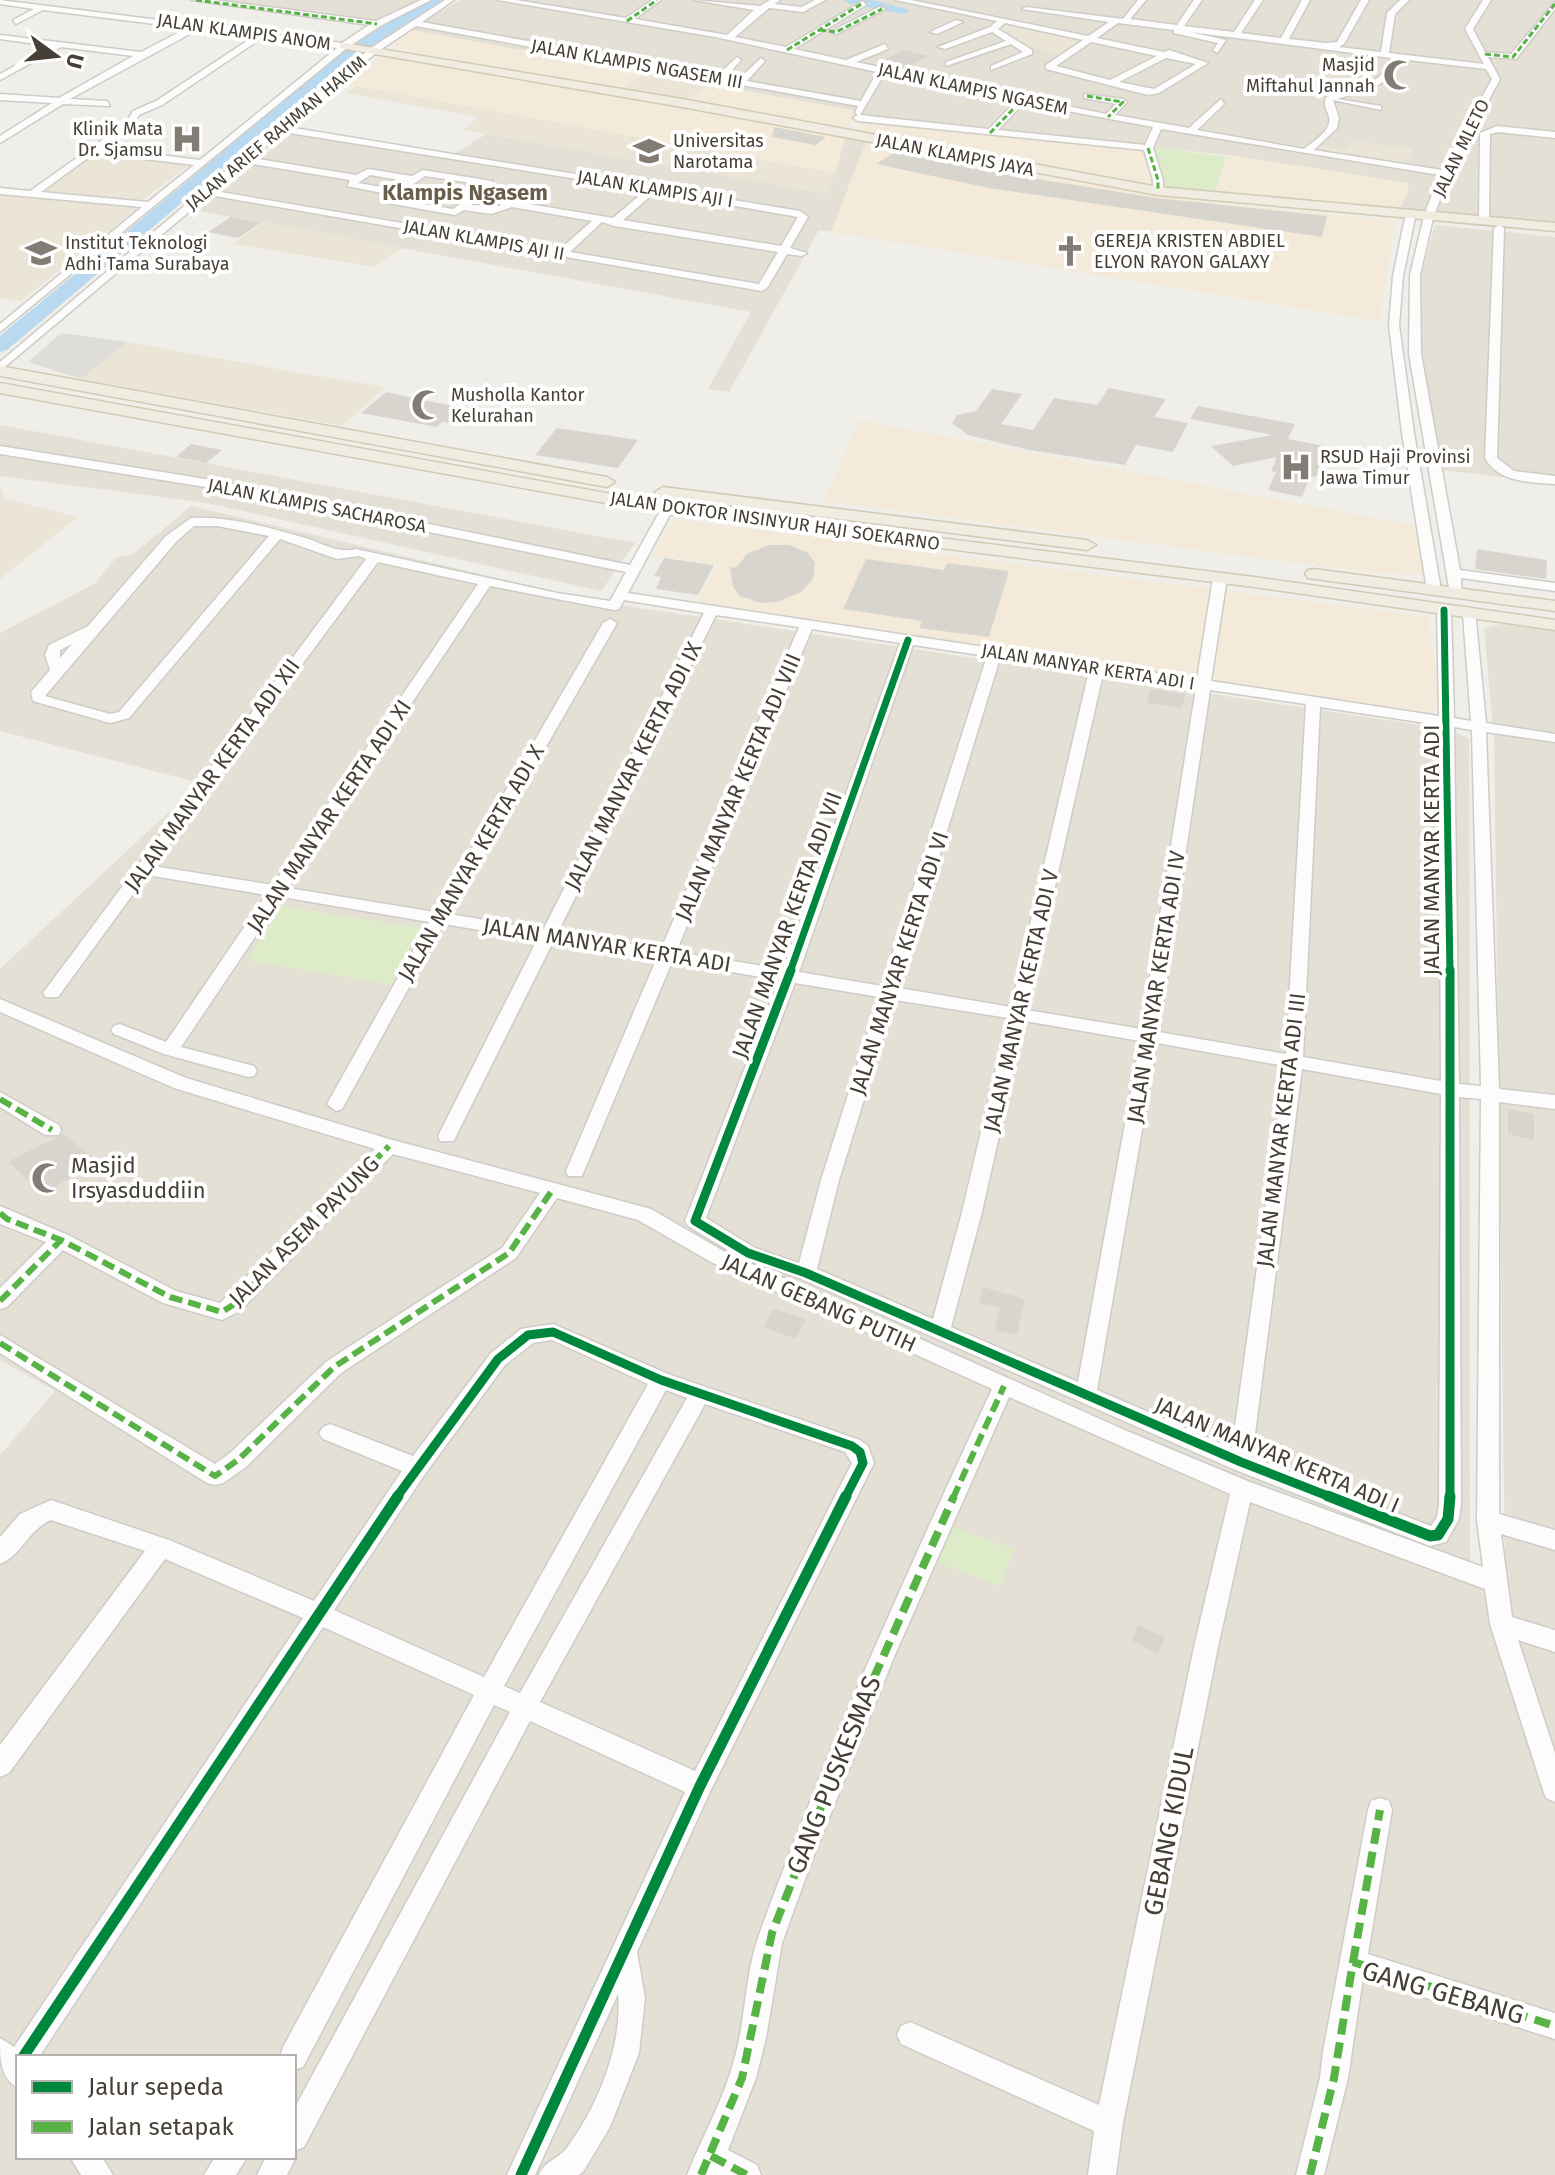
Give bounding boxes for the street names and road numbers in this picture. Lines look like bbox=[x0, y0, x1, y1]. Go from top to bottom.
street label: JALAN KLAMPIS ANOM bbox=[156, 9, 332, 55]
street label: JALAN KLAMPIS NGASEM III bbox=[529, 35, 745, 93]
street label: JALAN ARIEF RAHMAN HAKIM bbox=[181, 51, 371, 215]
street label: JALAN KLAMPIS NGASEM bbox=[876, 58, 1070, 120]
street label: JALAN MLETO bbox=[1428, 96, 1494, 200]
street label: JALAN KLAMPIS JAYA bbox=[874, 129, 1037, 181]
street label: JALAN KLAMPIS AJI I bbox=[575, 166, 735, 212]
street label: JALAN KLAMPIS AJI II bbox=[402, 215, 566, 265]
street label: JALAN KLAMPIS SACHAROSA bbox=[206, 474, 429, 538]
street label: JALAN DOKTOR INSINYUR HAJI SOEKARNO bbox=[609, 487, 941, 555]
street label: JALAN MANYAR KERTA ADI IX bbox=[559, 637, 708, 895]
street label: JALAN MANYAR KERTA ADI I bbox=[980, 639, 1196, 695]
street label: JALAN MANYAR KERTA ADI VIII bbox=[670, 649, 806, 925]
street label: JALAN MANYAR KERTA ADI XII bbox=[118, 653, 306, 897]
street label: JALAN MANYAR KERTA ADI XI bbox=[241, 694, 417, 938]
street label: JALAN MANYAR KERTA ADI bbox=[1418, 725, 1445, 975]
street label: JALAN MANYAR KERTA ADI X bbox=[392, 740, 550, 986]
street label: JALAN MANYAR KERTA ADI VII bbox=[726, 788, 848, 1062]
street label: JALAN MANYAR KERTA ADI VI bbox=[844, 828, 954, 1098]
street label: JALAN MANYAR KERTA ADI IV bbox=[1121, 848, 1191, 1125]
street label: JALAN MANYAR KERTA ADI V bbox=[978, 866, 1065, 1135]
street label: JALAN MANYAR KERTA ADI bbox=[481, 912, 733, 978]
street label: JALAN MANYAR KERTA ADI III bbox=[1251, 991, 1311, 1269]
street label: JALAN ASEM PAYUNG bbox=[223, 1150, 385, 1312]
street label: JALAN GEBANG PUTIH bbox=[718, 1248, 920, 1358]
street label: JALAN MANYAR KERTA ADI I bbox=[1151, 1391, 1403, 1519]
street label: GANG PUSKESMAS bbox=[780, 1671, 888, 1879]
street label: GEBANG KIDUL bbox=[1137, 1744, 1201, 1918]
street label: GANG GEBANG bbox=[1358, 1955, 1528, 2031]

